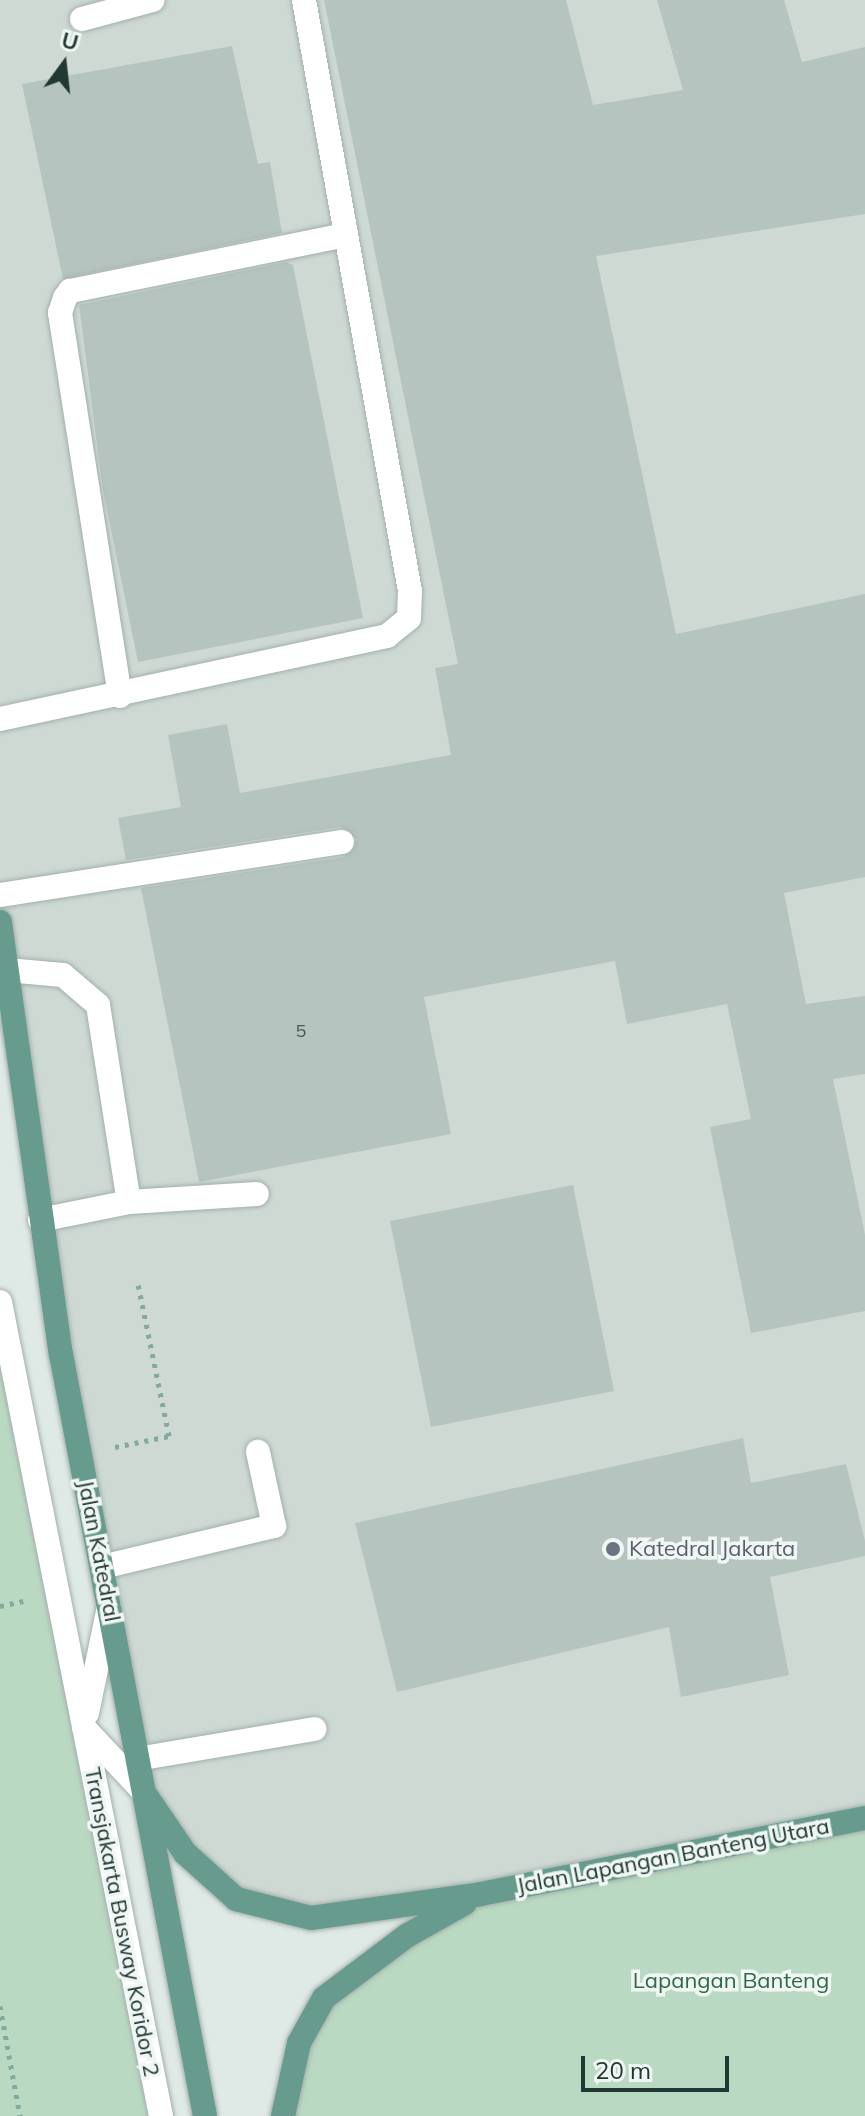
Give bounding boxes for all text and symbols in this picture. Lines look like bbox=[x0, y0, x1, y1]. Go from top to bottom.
north arrow bbox=[24, 24, 104, 104]
text: U bbox=[59, 25, 82, 56]
house number: 5 bbox=[296, 1020, 306, 1042]
street label: Jalan Katedral bbox=[72, 1478, 126, 1624]
place label: Katedral Jakarta bbox=[629, 1536, 795, 1562]
marker: Katedral Jakarta bbox=[604, 1540, 622, 1558]
street label: Transjakarta Busway Koridor 2 bbox=[79, 1765, 165, 2079]
street label: Jalan Lapangan Banteng Utara bbox=[515, 1813, 831, 1899]
park label: Lapangan Banteng bbox=[633, 1968, 829, 1994]
scale bar bbox=[585, 2040, 733, 2090]
text: 20 m bbox=[595, 2055, 651, 2085]

